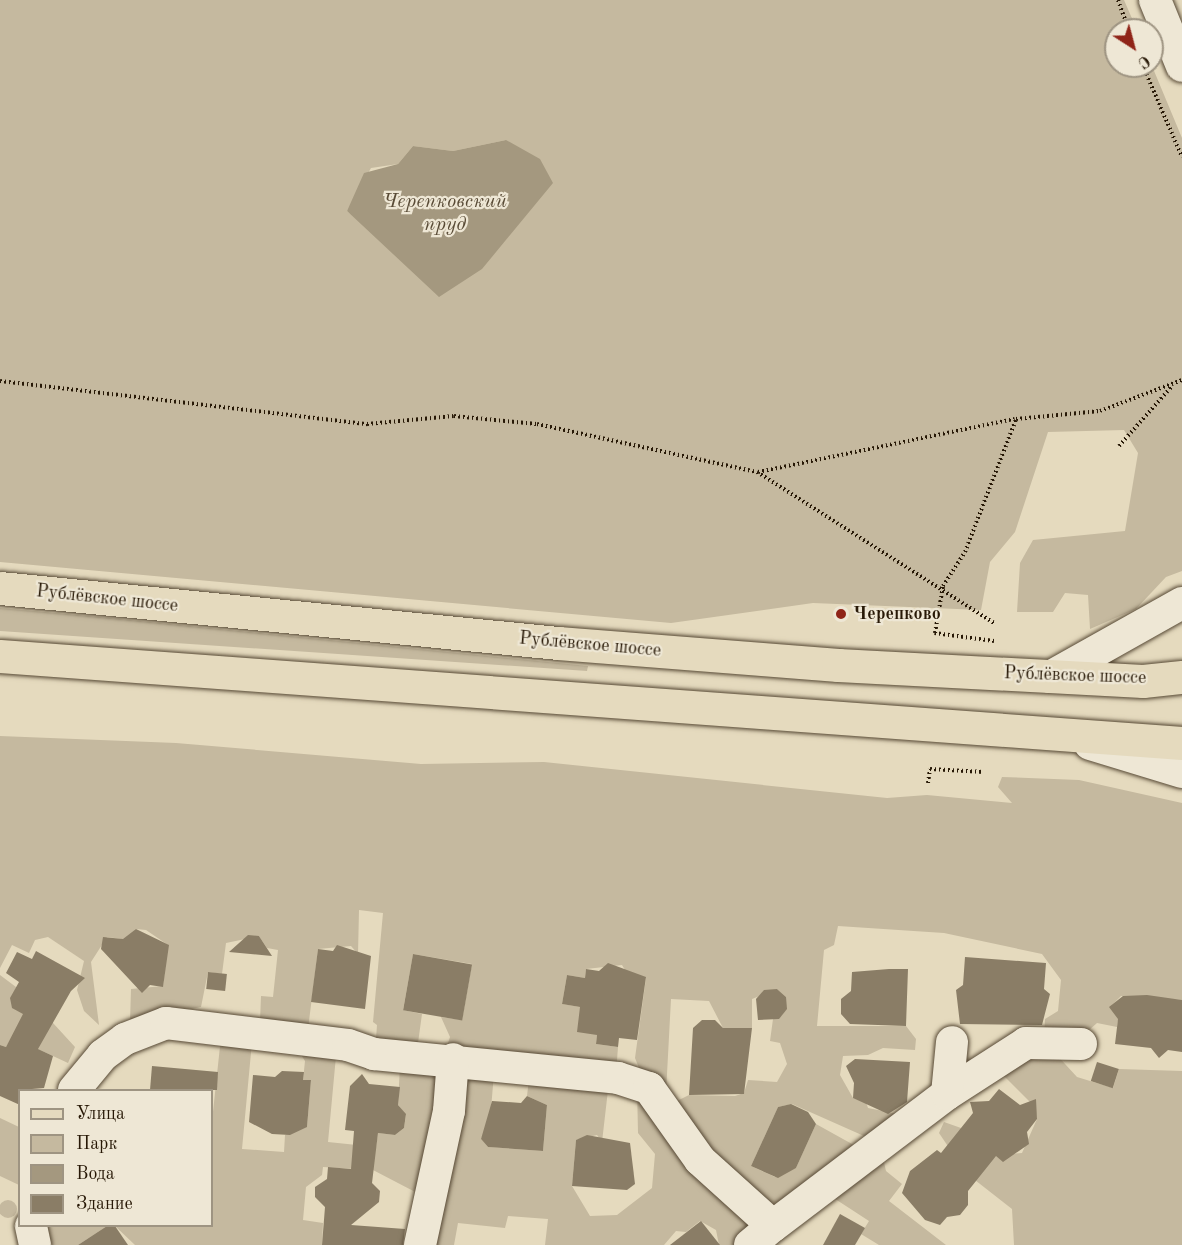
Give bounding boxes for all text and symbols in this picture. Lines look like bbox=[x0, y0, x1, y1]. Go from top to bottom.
north arrow bbox=[1104, 18, 1164, 78]
text: С bbox=[1134, 51, 1152, 71]
water label: Черепковский пруд bbox=[383, 190, 507, 237]
street label: Рублёвское шоссе bbox=[35, 581, 179, 617]
place label: Черепково bbox=[853, 603, 941, 625]
marker: Черепково bbox=[834, 607, 848, 621]
street label: Рублёвское шоссе bbox=[518, 628, 662, 662]
street label: Рублёвское шоссе bbox=[1003, 663, 1147, 689]
legend bbox=[18, 1089, 213, 1227]
text: Улица bbox=[76, 1105, 125, 1123]
text: Парк bbox=[76, 1135, 117, 1153]
text: Вода bbox=[76, 1165, 115, 1183]
text: Здание bbox=[76, 1195, 133, 1213]

